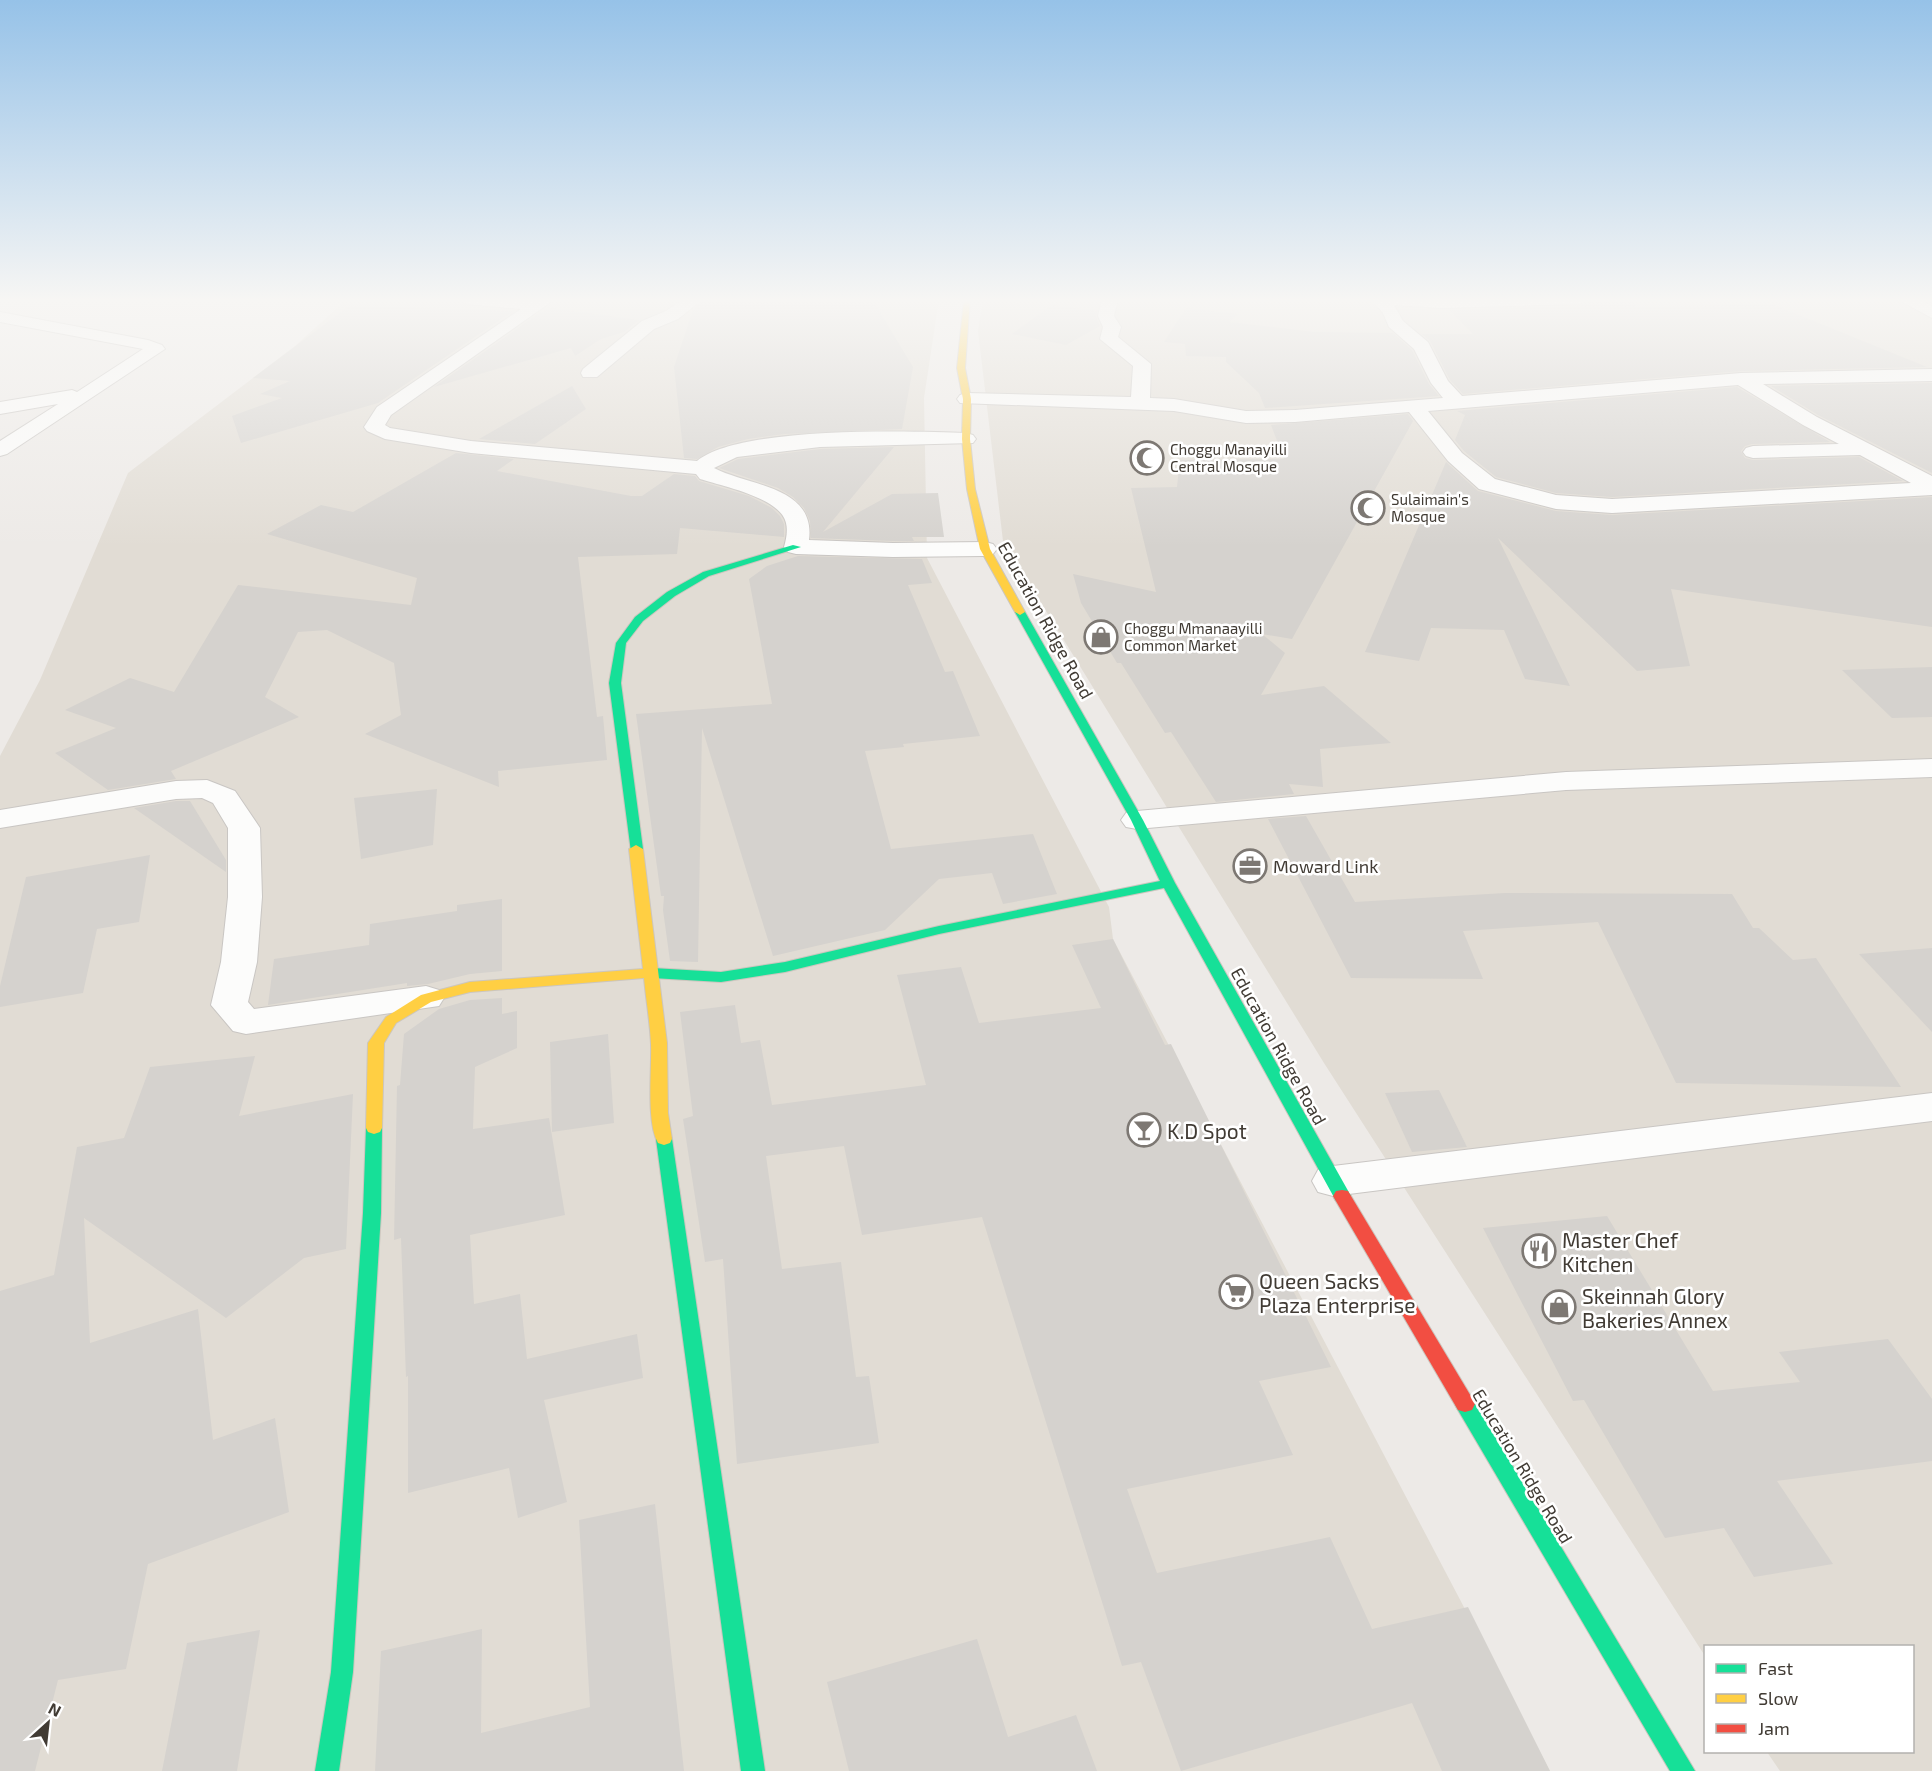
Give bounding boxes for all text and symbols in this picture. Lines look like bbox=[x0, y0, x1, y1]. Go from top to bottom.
mosque icon: Choggu Manayilli Central Mosque bbox=[1129, 440, 1165, 476]
place label: Choggu Manayilli Central Mosque bbox=[1170, 440, 1287, 475]
mosque icon: Sulaimain's Mosque bbox=[1350, 490, 1386, 526]
place label: Sulaimain's Mosque bbox=[1391, 490, 1469, 525]
street label: Education Ridge Road bbox=[994, 538, 1098, 702]
shop icon: Choggu Mmanaayilli Common Market bbox=[1083, 619, 1119, 655]
place label: Choggu Mmanaayilli Common Market bbox=[1124, 619, 1262, 654]
office icon: Moward Link bbox=[1232, 848, 1268, 884]
place label: Moward Link bbox=[1273, 855, 1378, 877]
street label: Education Ridge Road bbox=[1227, 964, 1331, 1128]
bar icon: K.D Spot bbox=[1126, 1112, 1162, 1148]
place label: K.D Spot bbox=[1167, 1118, 1247, 1143]
place label: Master Chef Kitchen bbox=[1562, 1227, 1679, 1276]
restaurant icon: Master Chef Kitchen bbox=[1521, 1233, 1557, 1269]
place label: Queen Sacks Plaza Enterprise bbox=[1259, 1268, 1416, 1317]
supermarket icon: Queen Sacks Plaza Enterprise bbox=[1218, 1274, 1254, 1310]
place label: Skeinnah Glory Bakeries Annex bbox=[1582, 1283, 1728, 1332]
shop icon: Skeinnah Glory Bakeries Annex bbox=[1541, 1289, 1577, 1325]
street label: Education Ridge Road bbox=[1468, 1385, 1578, 1547]
legend bbox=[1704, 1645, 1914, 1753]
text: Fast bbox=[1758, 1657, 1793, 1679]
text: Slow bbox=[1758, 1687, 1799, 1709]
north arrow bbox=[18, 1693, 78, 1753]
text: N bbox=[46, 1698, 65, 1720]
text: Jam bbox=[1758, 1717, 1790, 1739]

